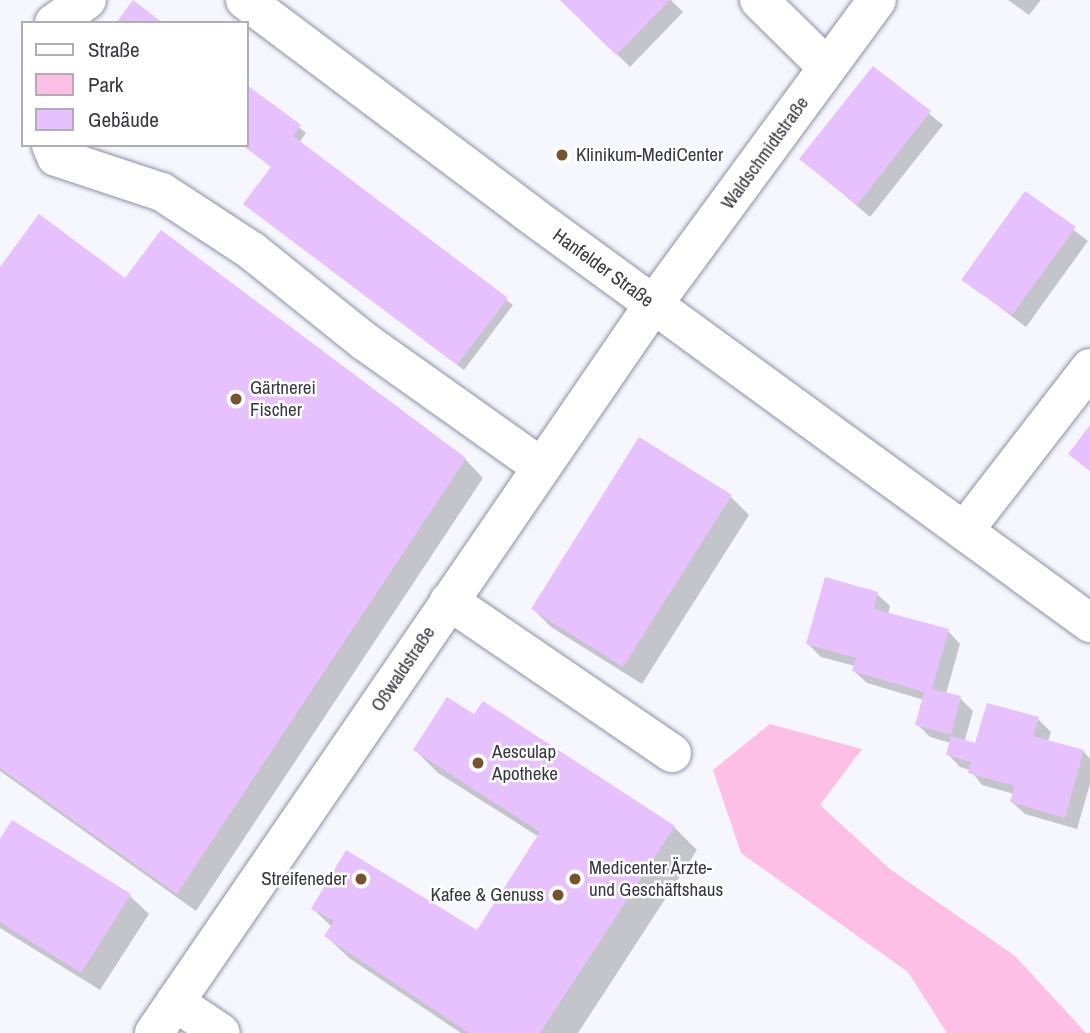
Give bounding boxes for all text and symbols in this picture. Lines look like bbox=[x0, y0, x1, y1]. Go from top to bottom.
legend bbox=[21, 21, 248, 147]
text: Straße bbox=[88, 35, 140, 64]
text: Park bbox=[88, 70, 123, 99]
street label: Waldschmidtstraße bbox=[717, 92, 813, 214]
text: Gebäude bbox=[88, 105, 159, 134]
place label: Klinikum-MediCenter bbox=[576, 144, 723, 166]
marker: Klinikum-MediCenter bbox=[554, 147, 570, 163]
street label: Hanfelder Straße bbox=[548, 224, 658, 312]
place label: Gärtnerei Fischer bbox=[250, 377, 316, 421]
marker: Gärtnerei Fischer bbox=[228, 391, 244, 407]
street label: Oßwaldstraße bbox=[366, 622, 440, 716]
place label: Aesculap Apotheke bbox=[492, 741, 558, 785]
marker: Aesculap Apotheke bbox=[470, 755, 486, 771]
place label: Medicenter Ärzte- und Geschäftshaus bbox=[589, 857, 723, 901]
place label: Streifeneder bbox=[261, 868, 347, 890]
marker: Streifeneder bbox=[353, 871, 369, 887]
marker: Medicenter Ärzte- und Geschäftshaus bbox=[567, 871, 583, 887]
place label: Kafee & Genuss bbox=[431, 884, 544, 906]
marker: Kafee & Genuss bbox=[550, 887, 566, 903]

